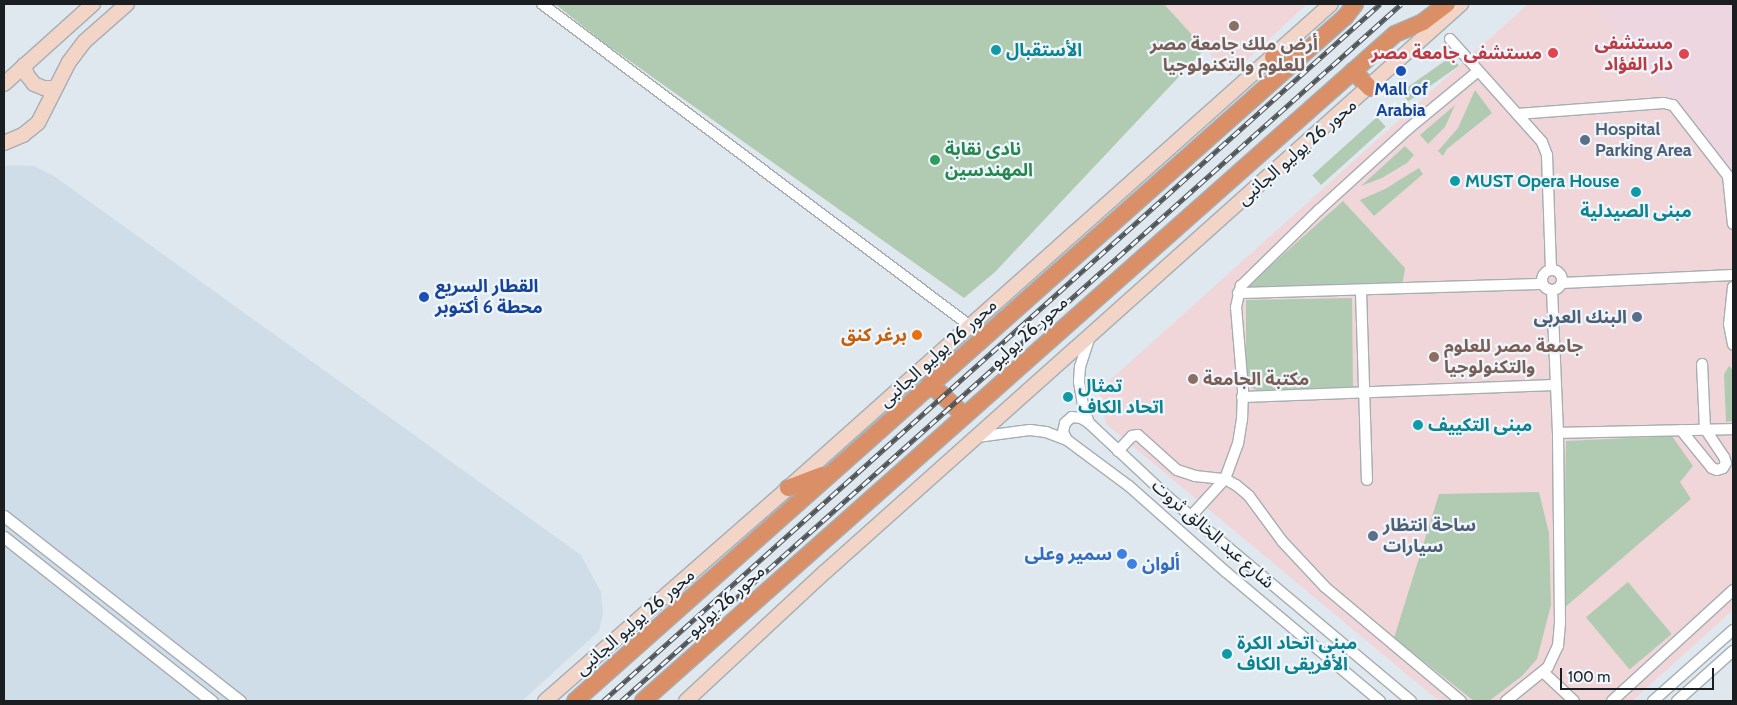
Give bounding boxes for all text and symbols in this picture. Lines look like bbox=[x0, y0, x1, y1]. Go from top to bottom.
marker: أرض ملك جامعة مصر للعلوم والتكنولوجيا bbox=[1228, 20, 1240, 32]
place label: مستشفى دار الفؤاد bbox=[1595, 33, 1673, 76]
place label: أرض ملك جامعة مصر للعلوم والتكنولوجيا bbox=[1150, 34, 1318, 76]
place label: الأستقبال bbox=[1006, 39, 1082, 61]
place label: مستشفى جامعة مصر bbox=[1371, 42, 1542, 64]
marker: الأستقبال bbox=[990, 44, 1002, 56]
marker: مستشفى جامعة مصر bbox=[1546, 46, 1560, 60]
marker: مستشفى دار الفؤاد bbox=[1677, 47, 1691, 61]
marker: Mall of Arabia bbox=[1395, 65, 1407, 77]
place label: Mall of Arabia bbox=[1374, 79, 1428, 122]
street label: محور 26 يوليو الجانبى bbox=[1233, 94, 1361, 210]
place label: Hospital Parking Area bbox=[1595, 119, 1692, 162]
marker: Hospital Parking Area bbox=[1579, 134, 1591, 146]
place label: نادى نقابة المهندسين bbox=[945, 139, 1033, 182]
marker: نادى نقابة المهندسين bbox=[929, 154, 941, 166]
place label: MUST Opera House bbox=[1465, 170, 1619, 192]
marker: MUST Opera House bbox=[1449, 175, 1461, 187]
marker: مبنى الصيدلية bbox=[1630, 186, 1642, 198]
place label: مبنى الصيدلية bbox=[1580, 200, 1692, 222]
place label: القطار السريع محطة 6 أكتوبر bbox=[435, 276, 543, 318]
marker: القطار السريع محطة 6 أكتوبر bbox=[417, 290, 431, 304]
street label: محور 26 يوليو bbox=[986, 291, 1072, 373]
street label: محور 26 يوليو الجانبى bbox=[874, 294, 1002, 412]
place label: البنك العربى bbox=[1533, 306, 1627, 328]
marker: البنك العربى bbox=[1631, 311, 1643, 323]
place label: برغر كنق bbox=[841, 324, 907, 346]
marker: برغر كنق bbox=[911, 329, 923, 341]
place label: جامعة مصر للعلوم والتكنولوجيا bbox=[1444, 336, 1583, 378]
marker: جامعة مصر للعلوم والتكنولوجيا bbox=[1428, 351, 1440, 363]
place label: مكتبة الجامعة bbox=[1203, 368, 1309, 390]
marker: مكتبة الجامعة bbox=[1187, 373, 1199, 385]
place label: تمثال اتحاد الكاف bbox=[1078, 376, 1164, 418]
marker: تمثال اتحاد الكاف bbox=[1062, 391, 1074, 403]
place label: مبنى التكييف bbox=[1428, 414, 1532, 436]
marker: مبنى التكييف bbox=[1412, 419, 1424, 431]
street label: شارع عبد الخالق ثروت bbox=[1147, 475, 1279, 593]
place label: ساحة انتظار سيارات bbox=[1383, 515, 1476, 558]
marker: ساحة انتظار سيارات bbox=[1367, 530, 1379, 542]
place label: سمير وعلى bbox=[1025, 543, 1112, 565]
marker: سمير وعلى bbox=[1116, 548, 1128, 560]
place label: ألوان bbox=[1142, 553, 1180, 575]
marker: ألوان bbox=[1126, 558, 1138, 570]
street label: محور 26 يوليو bbox=[683, 560, 769, 642]
street label: محور 26 يوليو الجانبى bbox=[571, 564, 699, 680]
place label: مبنى اتحاد الكرة الأفريقى الكاف bbox=[1237, 633, 1357, 676]
marker: مبنى اتحاد الكرة الأفريقى الكاف bbox=[1221, 648, 1233, 660]
scale bar bbox=[1562, 658, 1716, 690]
text: 100 m bbox=[1568, 668, 1610, 686]

